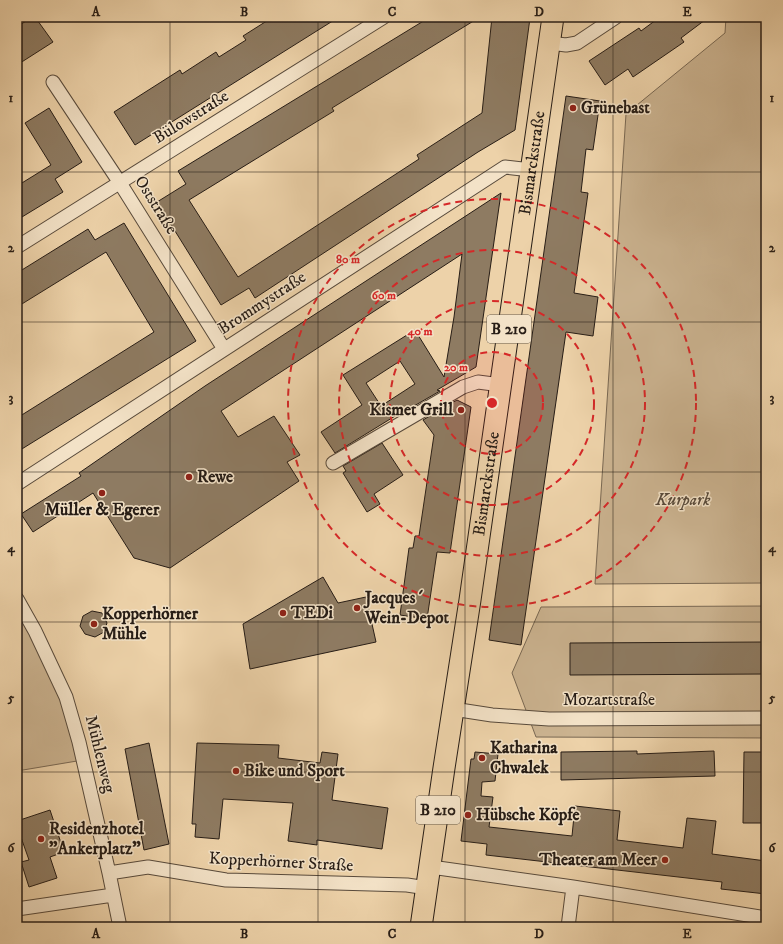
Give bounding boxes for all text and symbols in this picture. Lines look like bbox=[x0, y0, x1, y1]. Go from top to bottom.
text: A bbox=[91, 4, 101, 20]
text: B bbox=[240, 4, 248, 20]
text: C bbox=[388, 4, 397, 20]
text: D bbox=[534, 4, 544, 20]
text: E bbox=[682, 4, 692, 20]
street label: Bülowstraße bbox=[149, 85, 233, 149]
text: 1 bbox=[9, 90, 14, 106]
text: 1 bbox=[770, 90, 775, 106]
place label: Grünebast bbox=[581, 97, 650, 119]
marker: Grünebast bbox=[568, 103, 578, 113]
street label: Bismarckstraße bbox=[514, 110, 550, 217]
street label: Oststraße bbox=[129, 172, 183, 238]
text: 2 bbox=[8, 240, 15, 256]
text: 2 bbox=[769, 240, 776, 256]
text: 80 m bbox=[336, 252, 360, 267]
street label: Brommystraße bbox=[214, 266, 310, 340]
text: 60 m bbox=[372, 288, 396, 303]
road number: B 210 bbox=[487, 315, 531, 343]
text: 40 m bbox=[407, 324, 432, 339]
text: 20 m bbox=[444, 360, 468, 375]
text: 3 bbox=[9, 390, 14, 406]
text: 3 bbox=[770, 390, 775, 406]
centre of rings bbox=[485, 396, 499, 410]
place label: Kismet Grill bbox=[369, 399, 454, 421]
marker: Kismet Grill bbox=[456, 405, 466, 415]
street label: Bismarckstraße bbox=[468, 430, 505, 537]
place label: Rewe bbox=[197, 466, 233, 488]
marker: Rewe bbox=[184, 472, 194, 482]
marker: Müller & Egerer bbox=[97, 488, 107, 498]
park label: Kurpark bbox=[655, 489, 711, 511]
place label: Müller & Egerer bbox=[45, 499, 160, 521]
text: 4 bbox=[6, 540, 15, 557]
text: 4 bbox=[767, 540, 776, 557]
place label: Jacques´ Wein-Depot bbox=[363, 587, 449, 629]
place label: TEDi bbox=[290, 602, 334, 624]
place label: Kopperhörner Mühle bbox=[102, 603, 199, 645]
marker: Jacques´ Wein-Depot bbox=[352, 603, 362, 613]
marker: TEDi bbox=[278, 608, 288, 618]
marker: Kopperhörner Mühle bbox=[89, 619, 99, 629]
street label: Mozartstraße bbox=[563, 689, 655, 711]
text: 5 bbox=[7, 690, 15, 706]
text: 5 bbox=[768, 690, 776, 706]
street label: Mühlenweg bbox=[80, 713, 120, 796]
place label: Katharina Chwalek bbox=[490, 737, 558, 779]
marker: Katharina Chwalek bbox=[477, 753, 487, 763]
place label: Bike und Sport bbox=[244, 760, 345, 782]
marker: Bike und Sport bbox=[231, 766, 241, 776]
road number: B 210 bbox=[416, 796, 460, 824]
place label: Hübsche Köpfe bbox=[476, 804, 580, 826]
marker: Hübsche Köpfe bbox=[463, 810, 473, 820]
place label: Residenzhotel "Ankerplatz" bbox=[49, 818, 145, 860]
marker: Residenzhotel "Ankerplatz" bbox=[36, 834, 46, 844]
text: 6 bbox=[8, 840, 16, 856]
text: 6 bbox=[769, 840, 777, 856]
street label: Kopperhörner Straße bbox=[208, 847, 354, 877]
place label: Theater am Meer bbox=[538, 849, 658, 871]
marker: Theater am Meer bbox=[660, 855, 670, 865]
text: A bbox=[91, 926, 101, 942]
text: B bbox=[240, 926, 248, 942]
text: C bbox=[388, 926, 397, 942]
text: D bbox=[534, 926, 544, 942]
text: E bbox=[682, 926, 692, 942]

